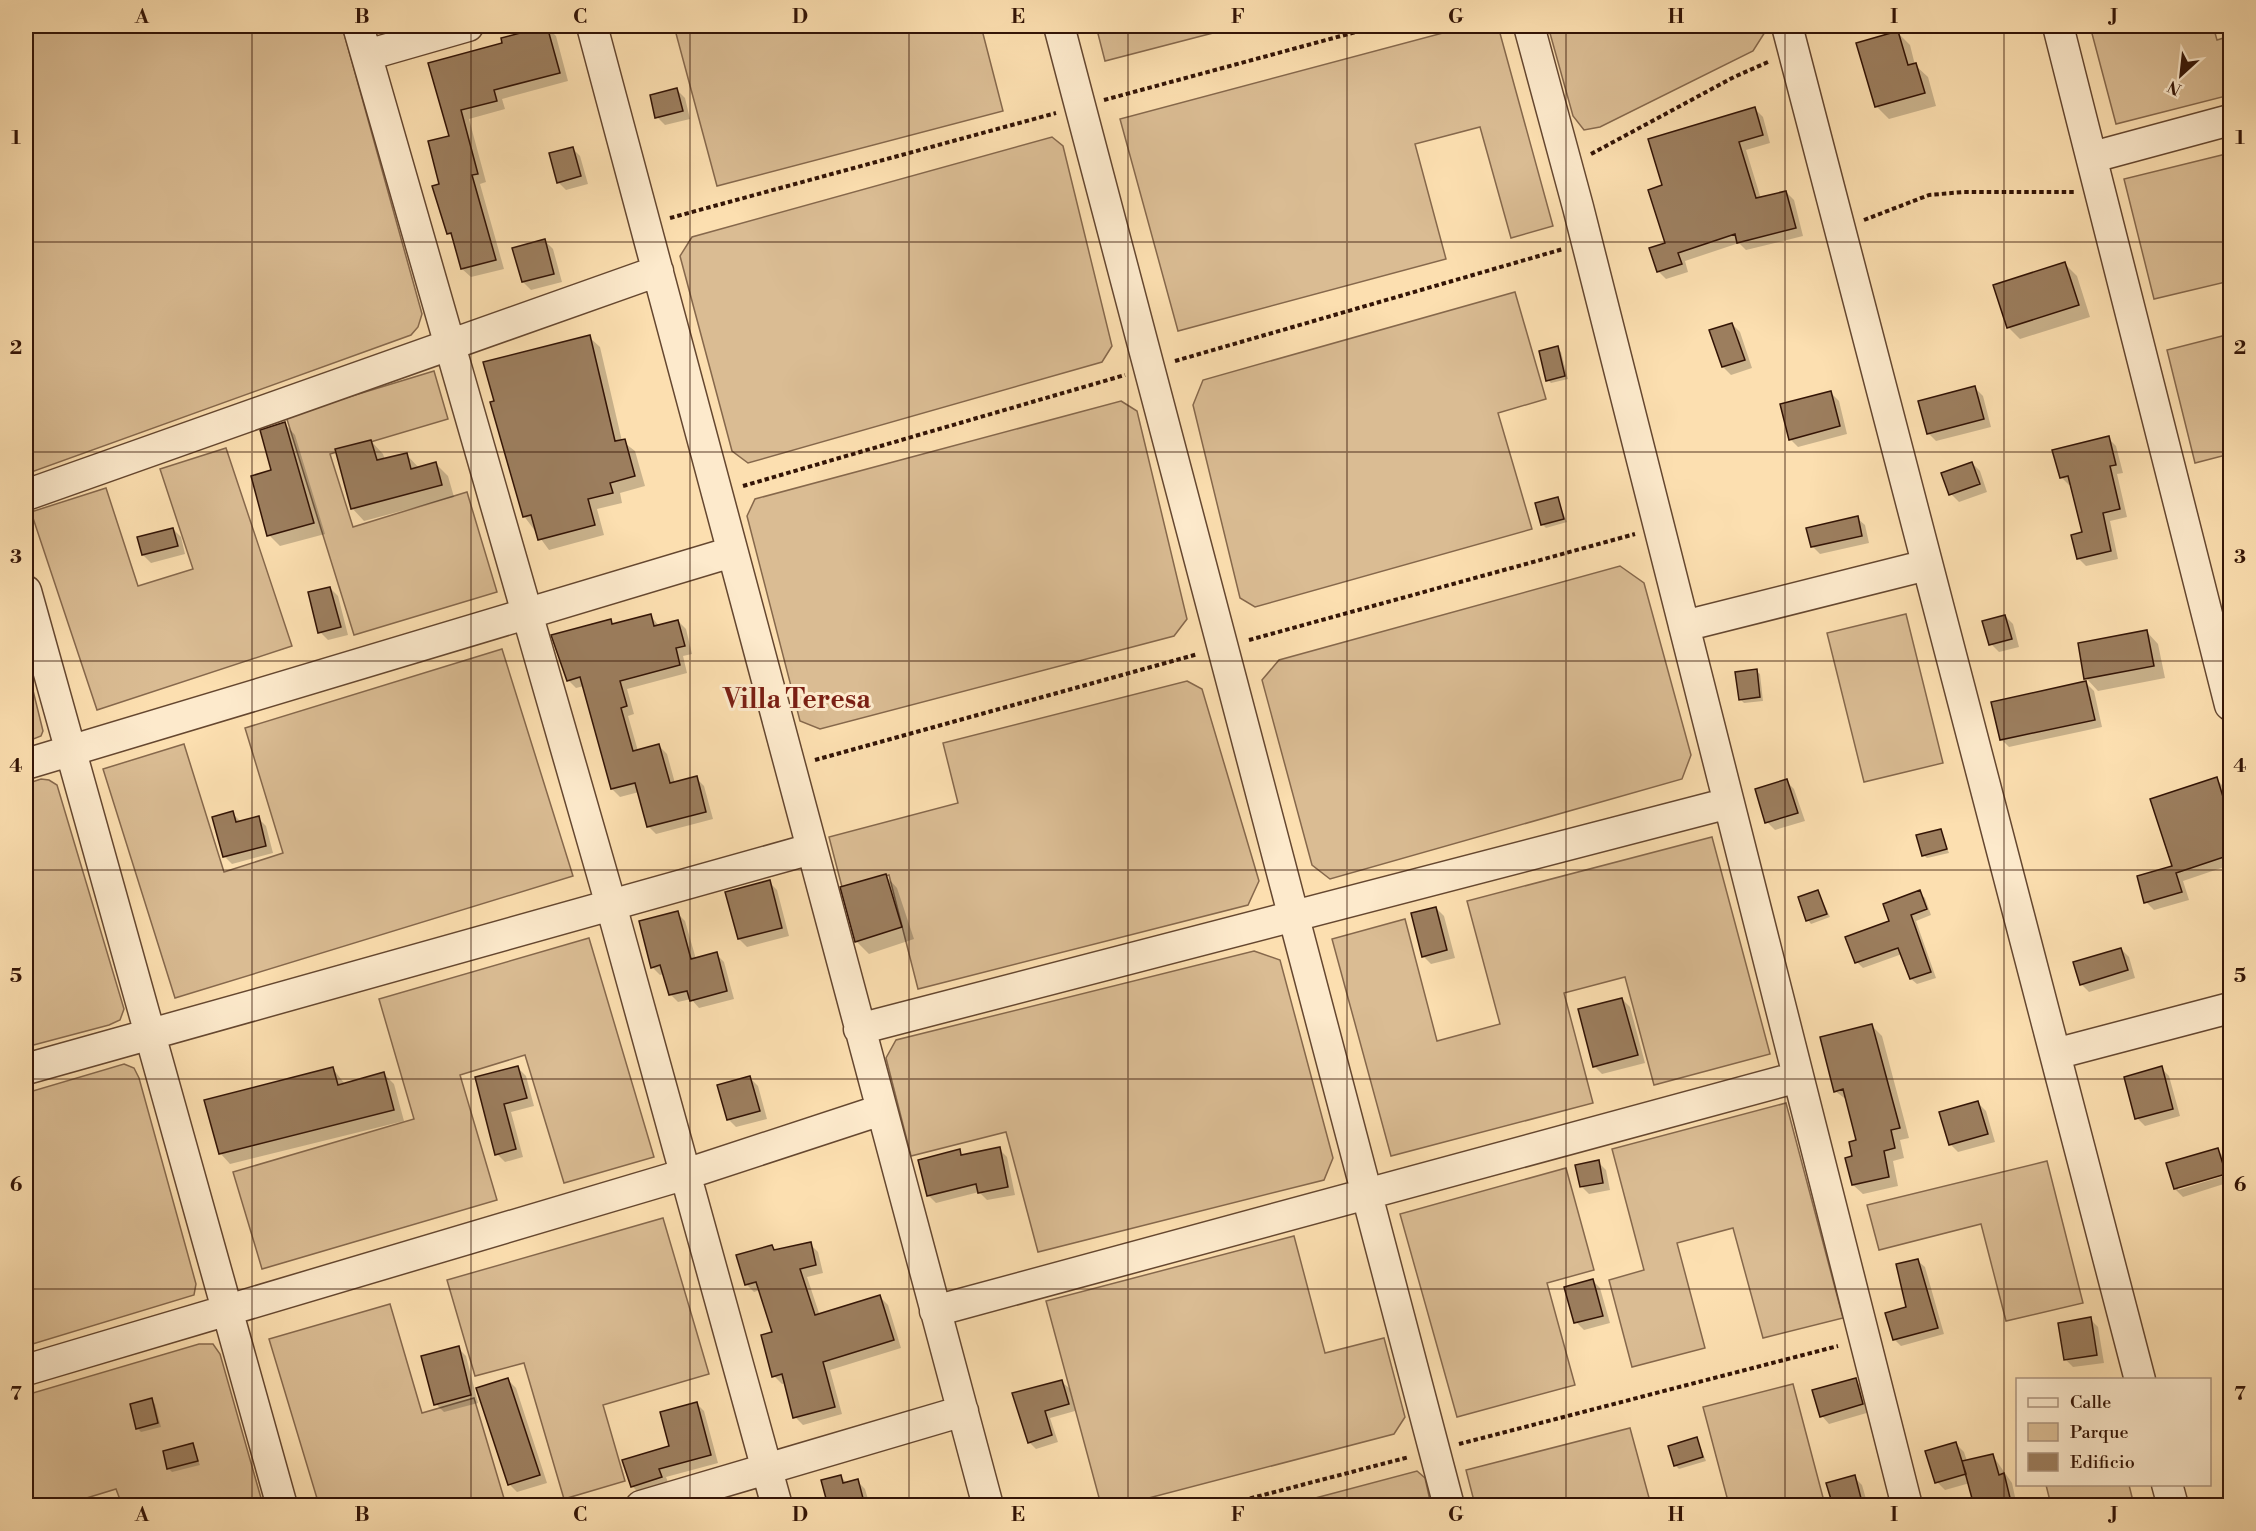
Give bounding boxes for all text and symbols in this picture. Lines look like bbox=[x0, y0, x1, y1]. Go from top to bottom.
text: A bbox=[134, 5, 150, 30]
text: B bbox=[354, 5, 370, 30]
text: C bbox=[573, 5, 587, 30]
text: D bbox=[792, 5, 808, 30]
text: E bbox=[1011, 5, 1025, 30]
text: F bbox=[1231, 5, 1245, 30]
text: G bbox=[1448, 5, 1464, 30]
text: H bbox=[1668, 5, 1685, 30]
text: I bbox=[1890, 5, 1898, 30]
text: J bbox=[2107, 5, 2118, 30]
north arrow bbox=[2151, 45, 2211, 105]
text: N bbox=[2164, 76, 2185, 99]
text: 1 bbox=[11, 126, 21, 151]
text: 1 bbox=[2235, 126, 2245, 151]
text: 2 bbox=[10, 336, 22, 361]
text: 2 bbox=[2234, 336, 2246, 361]
text: 3 bbox=[10, 545, 22, 570]
text: 3 bbox=[2234, 545, 2246, 570]
district label: Villa Teresa bbox=[722, 683, 871, 717]
text: 4 bbox=[9, 754, 23, 779]
text: 4 bbox=[2233, 754, 2247, 779]
text: 5 bbox=[10, 964, 22, 989]
text: 5 bbox=[2234, 964, 2246, 989]
text: 6 bbox=[10, 1173, 23, 1198]
text: 6 bbox=[2234, 1173, 2247, 1198]
legend bbox=[2016, 1378, 2211, 1486]
text: 7 bbox=[10, 1382, 22, 1407]
text: 7 bbox=[2234, 1382, 2246, 1407]
text: Calle bbox=[2070, 1391, 2111, 1414]
text: Parque bbox=[2070, 1421, 2129, 1444]
text: Edificio bbox=[2070, 1451, 2135, 1474]
text: A bbox=[134, 1503, 150, 1528]
text: B bbox=[354, 1503, 370, 1528]
text: C bbox=[573, 1503, 587, 1528]
text: D bbox=[792, 1503, 808, 1528]
text: E bbox=[1011, 1503, 1025, 1528]
text: F bbox=[1231, 1503, 1245, 1528]
text: G bbox=[1448, 1503, 1464, 1528]
text: H bbox=[1668, 1503, 1685, 1528]
text: I bbox=[1890, 1503, 1898, 1528]
text: J bbox=[2107, 1503, 2118, 1528]

